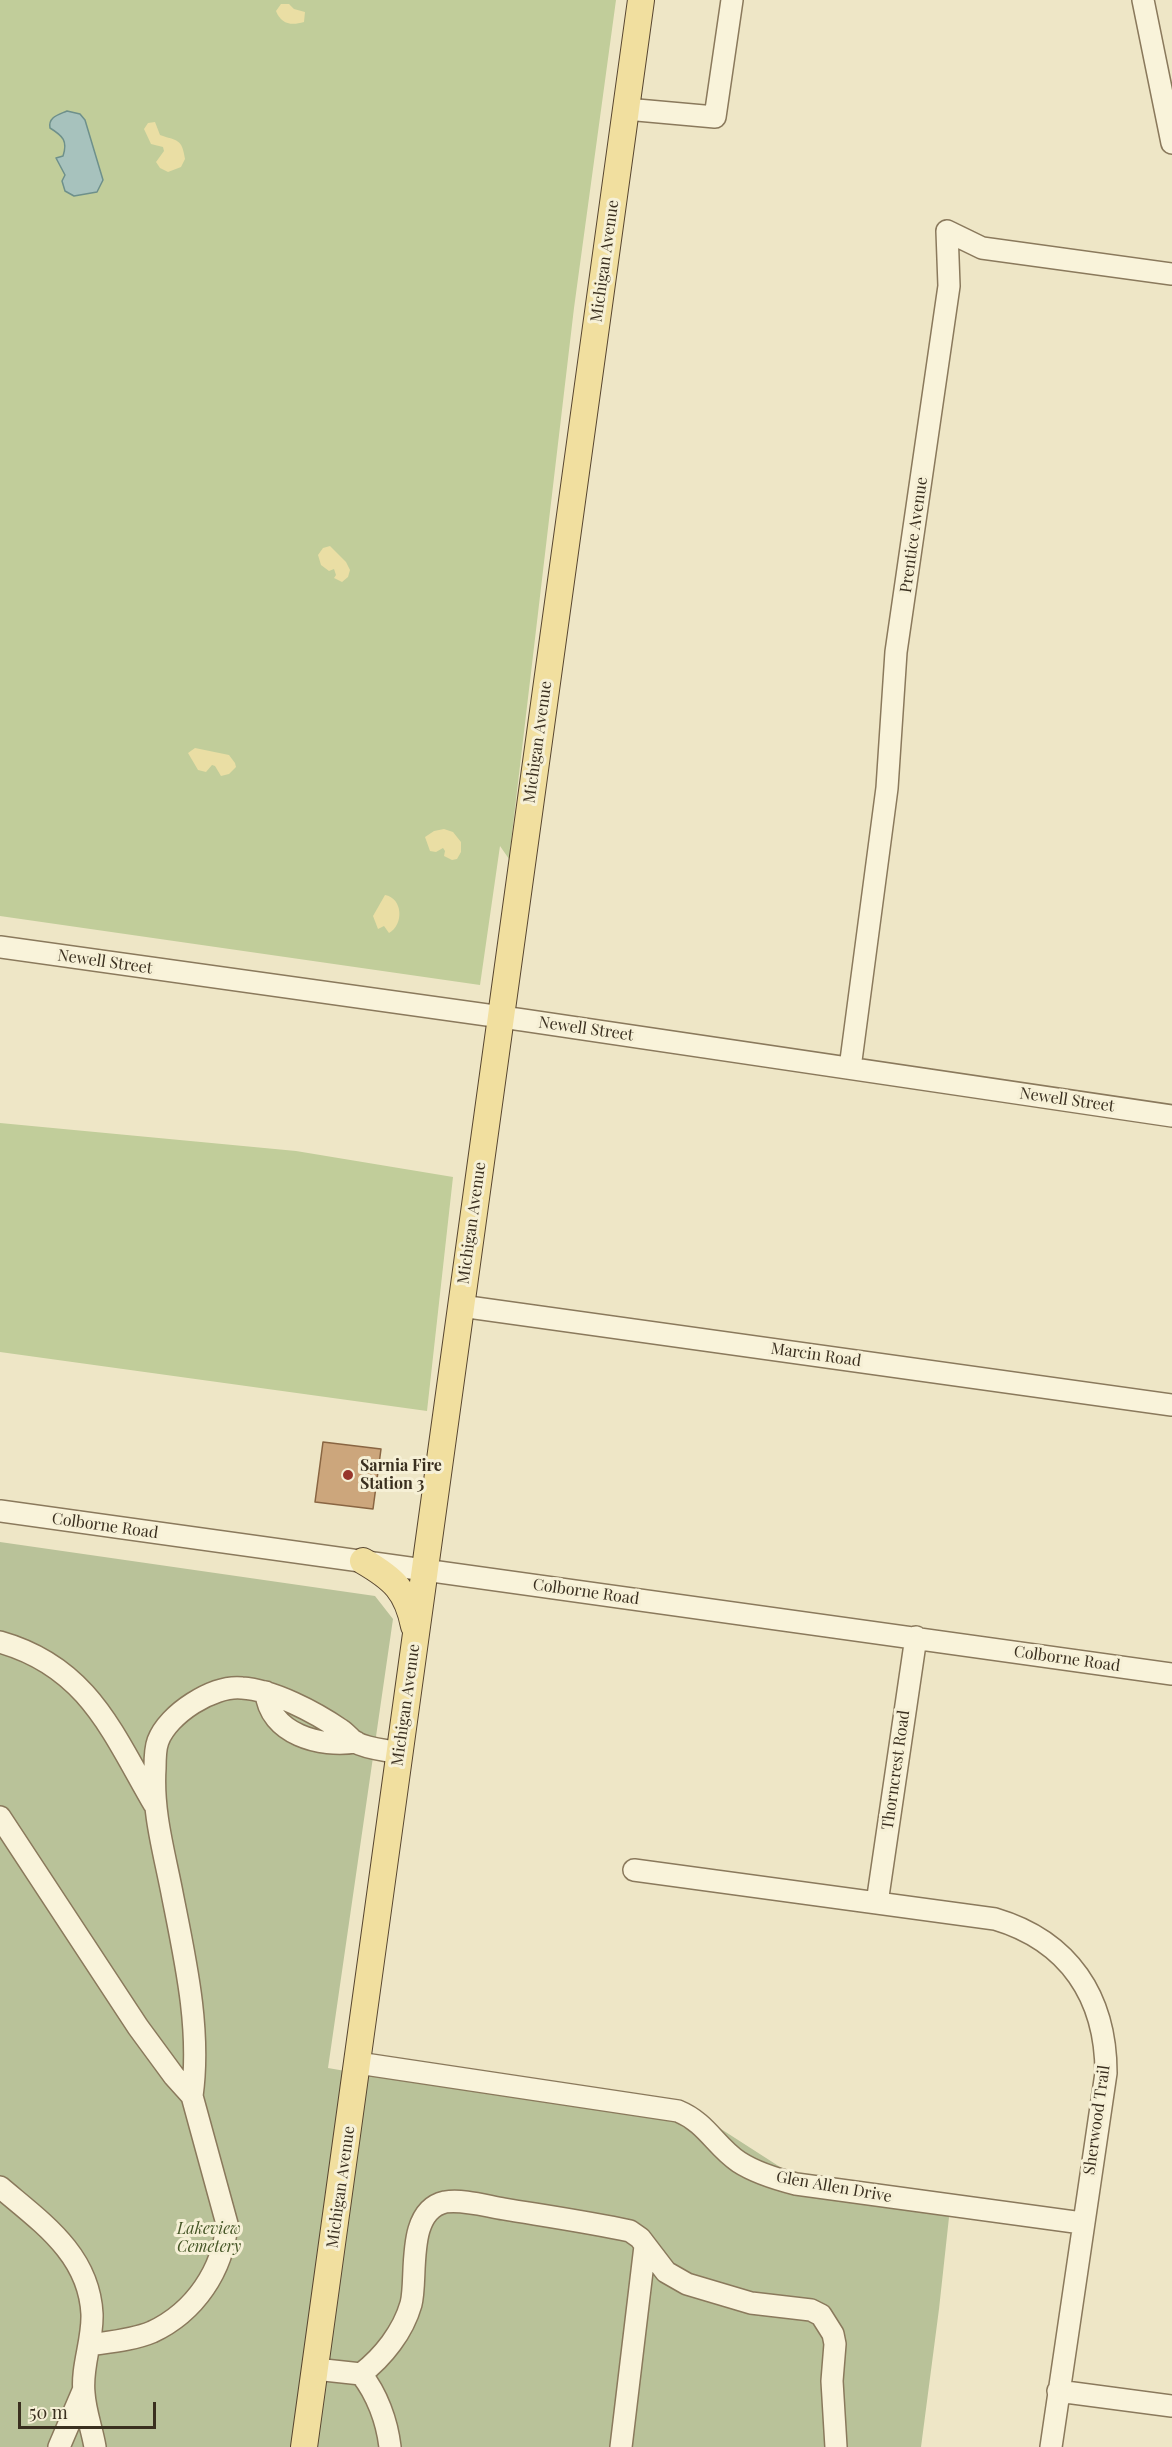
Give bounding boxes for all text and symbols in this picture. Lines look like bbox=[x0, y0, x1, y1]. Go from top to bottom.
street label: Michigan Avenue bbox=[587, 199, 623, 323]
street label: Prentice Avenue bbox=[896, 476, 932, 594]
street label: Michigan Avenue bbox=[520, 680, 556, 804]
street label: Newell Street bbox=[56, 946, 154, 978]
street label: Newell Street bbox=[537, 1013, 635, 1045]
street label: Newell Street bbox=[1018, 1084, 1116, 1116]
street label: Michigan Avenue bbox=[454, 1161, 490, 1285]
street label: Marcin Road bbox=[770, 1339, 862, 1371]
place label: Sarnia Fire Station 3 bbox=[360, 1456, 442, 1494]
marker: Sarnia Fire Station 3 bbox=[341, 1468, 355, 1482]
street label: Colborne Road bbox=[51, 1509, 159, 1543]
street label: Colborne Road bbox=[532, 1575, 640, 1609]
street label: Colborne Road bbox=[1013, 1642, 1121, 1676]
street label: Michigan Avenue bbox=[388, 1643, 424, 1767]
street label: Thorncrest Road bbox=[878, 1709, 914, 1831]
street label: Sherwood Trail bbox=[1080, 2064, 1114, 2176]
street label: Michigan Avenue bbox=[323, 2125, 359, 2249]
street label: Glen Allen Drive bbox=[775, 2167, 893, 2207]
park label: Lakeview Cemetery bbox=[177, 2219, 241, 2257]
scale bar bbox=[21, 2390, 159, 2428]
text: 50 m bbox=[29, 2400, 68, 2424]

